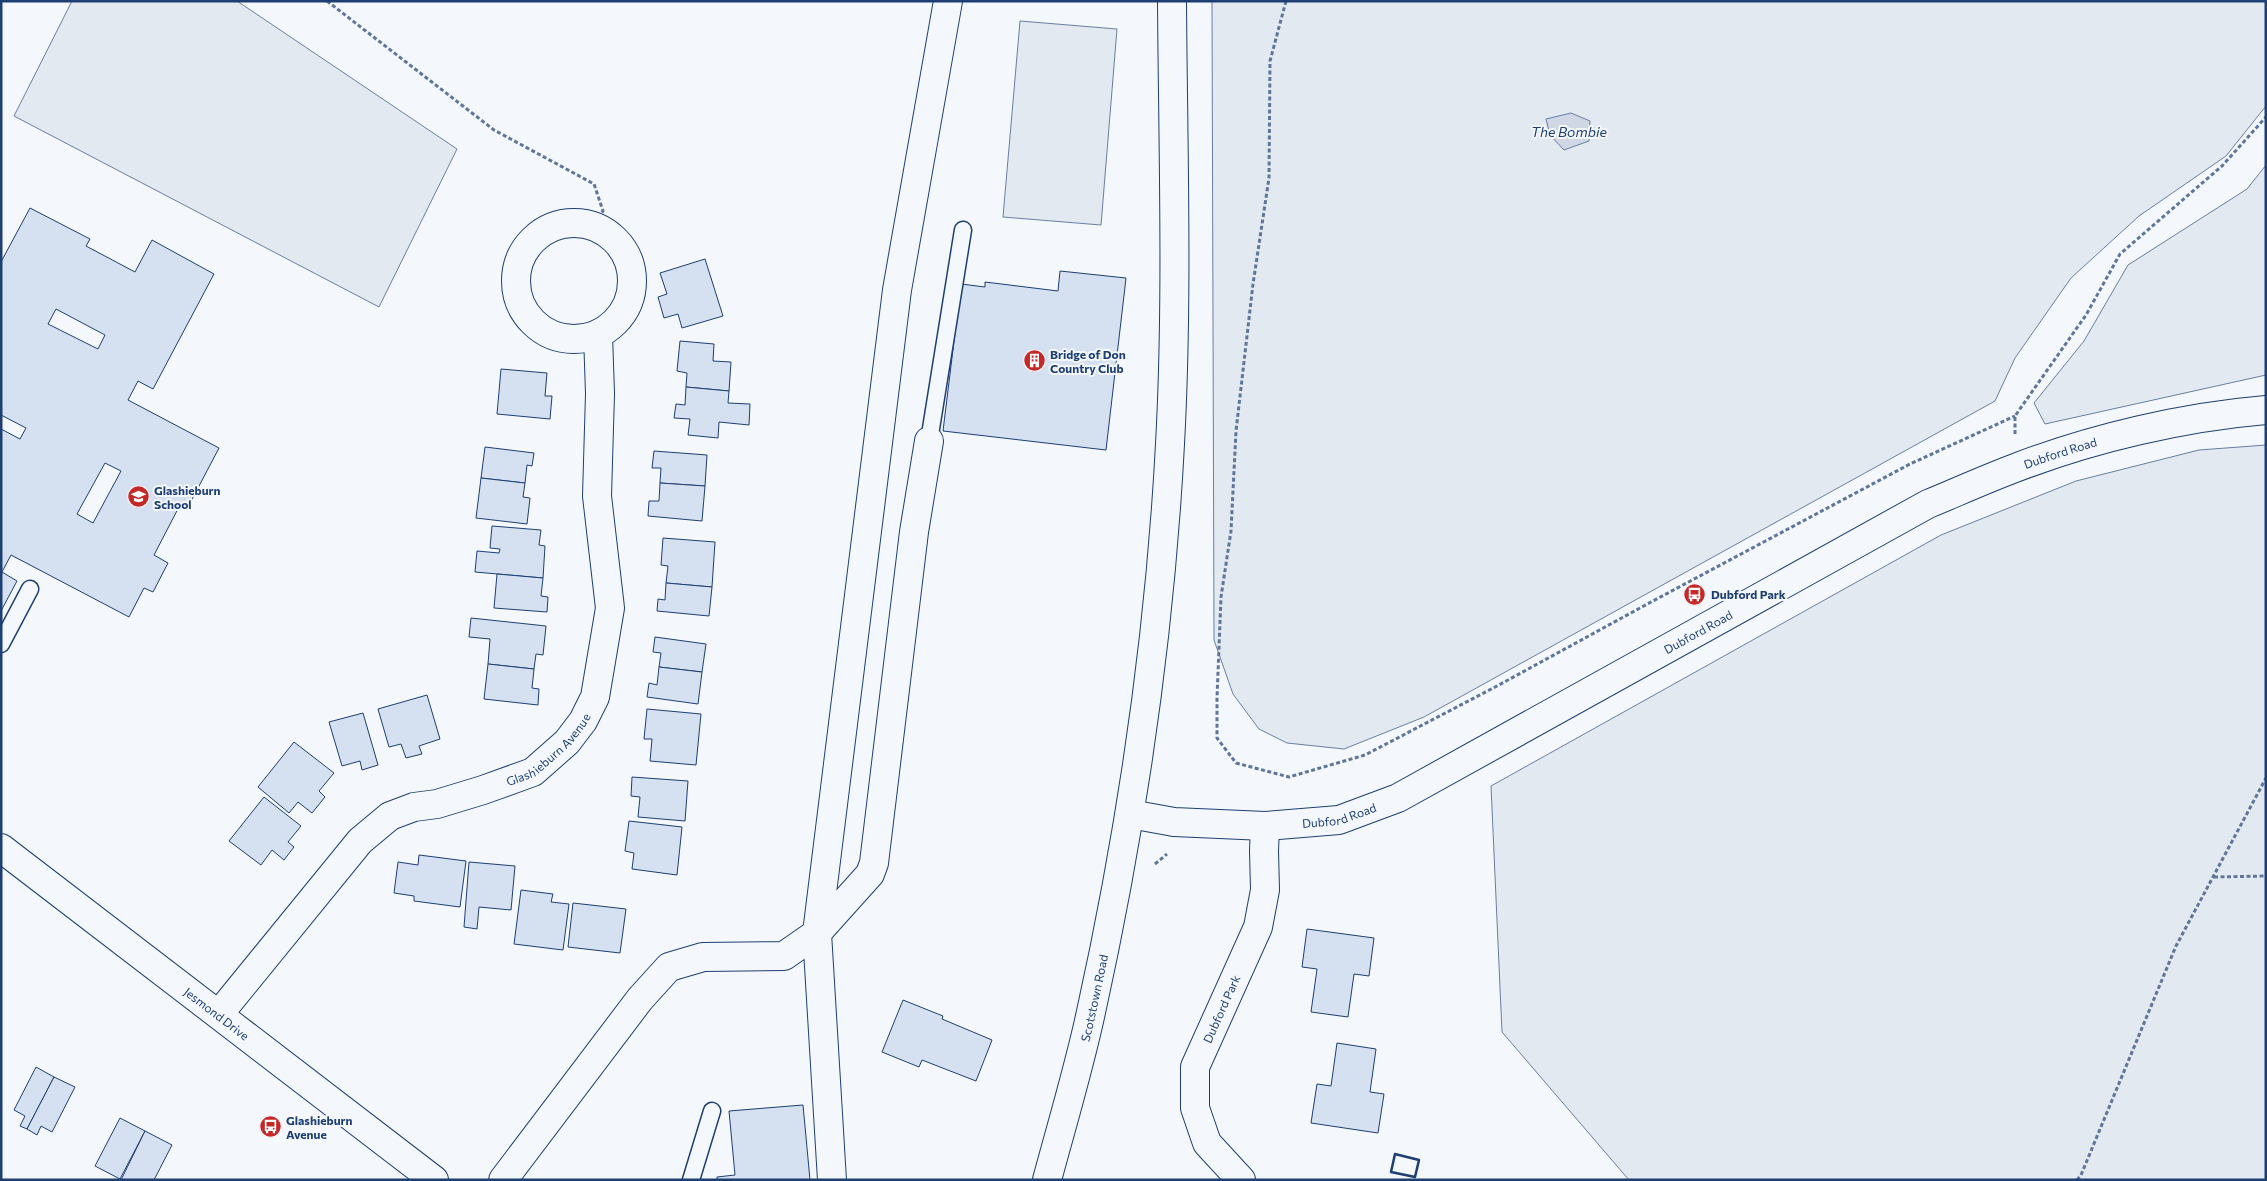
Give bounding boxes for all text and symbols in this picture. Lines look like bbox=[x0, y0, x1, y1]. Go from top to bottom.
water label: The Bombie bbox=[1531, 123, 1608, 140]
place label: Bridge of Don Country Club bbox=[1050, 347, 1126, 375]
building icon: Bridge of Don Country Club bbox=[1022, 349, 1046, 373]
street label: Dubford Road bbox=[2022, 434, 2098, 471]
place label: Glashieburn School bbox=[154, 483, 220, 511]
school or university icon: Glashieburn School bbox=[126, 485, 150, 509]
bus stop icon: Dubford Park bbox=[1683, 582, 1707, 606]
place label: Dubford Park bbox=[1711, 587, 1786, 601]
street label: Dubford Road bbox=[1661, 607, 1735, 656]
street label: Glashieburn Avenue bbox=[504, 711, 593, 788]
street label: Dubford Road bbox=[1301, 800, 1378, 830]
street label: Scotstown Road bbox=[1077, 953, 1110, 1043]
street label: Dubford Park bbox=[1200, 972, 1243, 1045]
street label: Jesmond Drive bbox=[181, 984, 252, 1043]
place label: Glashieburn Avenue bbox=[286, 1113, 352, 1141]
bus stop icon: Glashieburn Avenue bbox=[258, 1115, 282, 1139]

